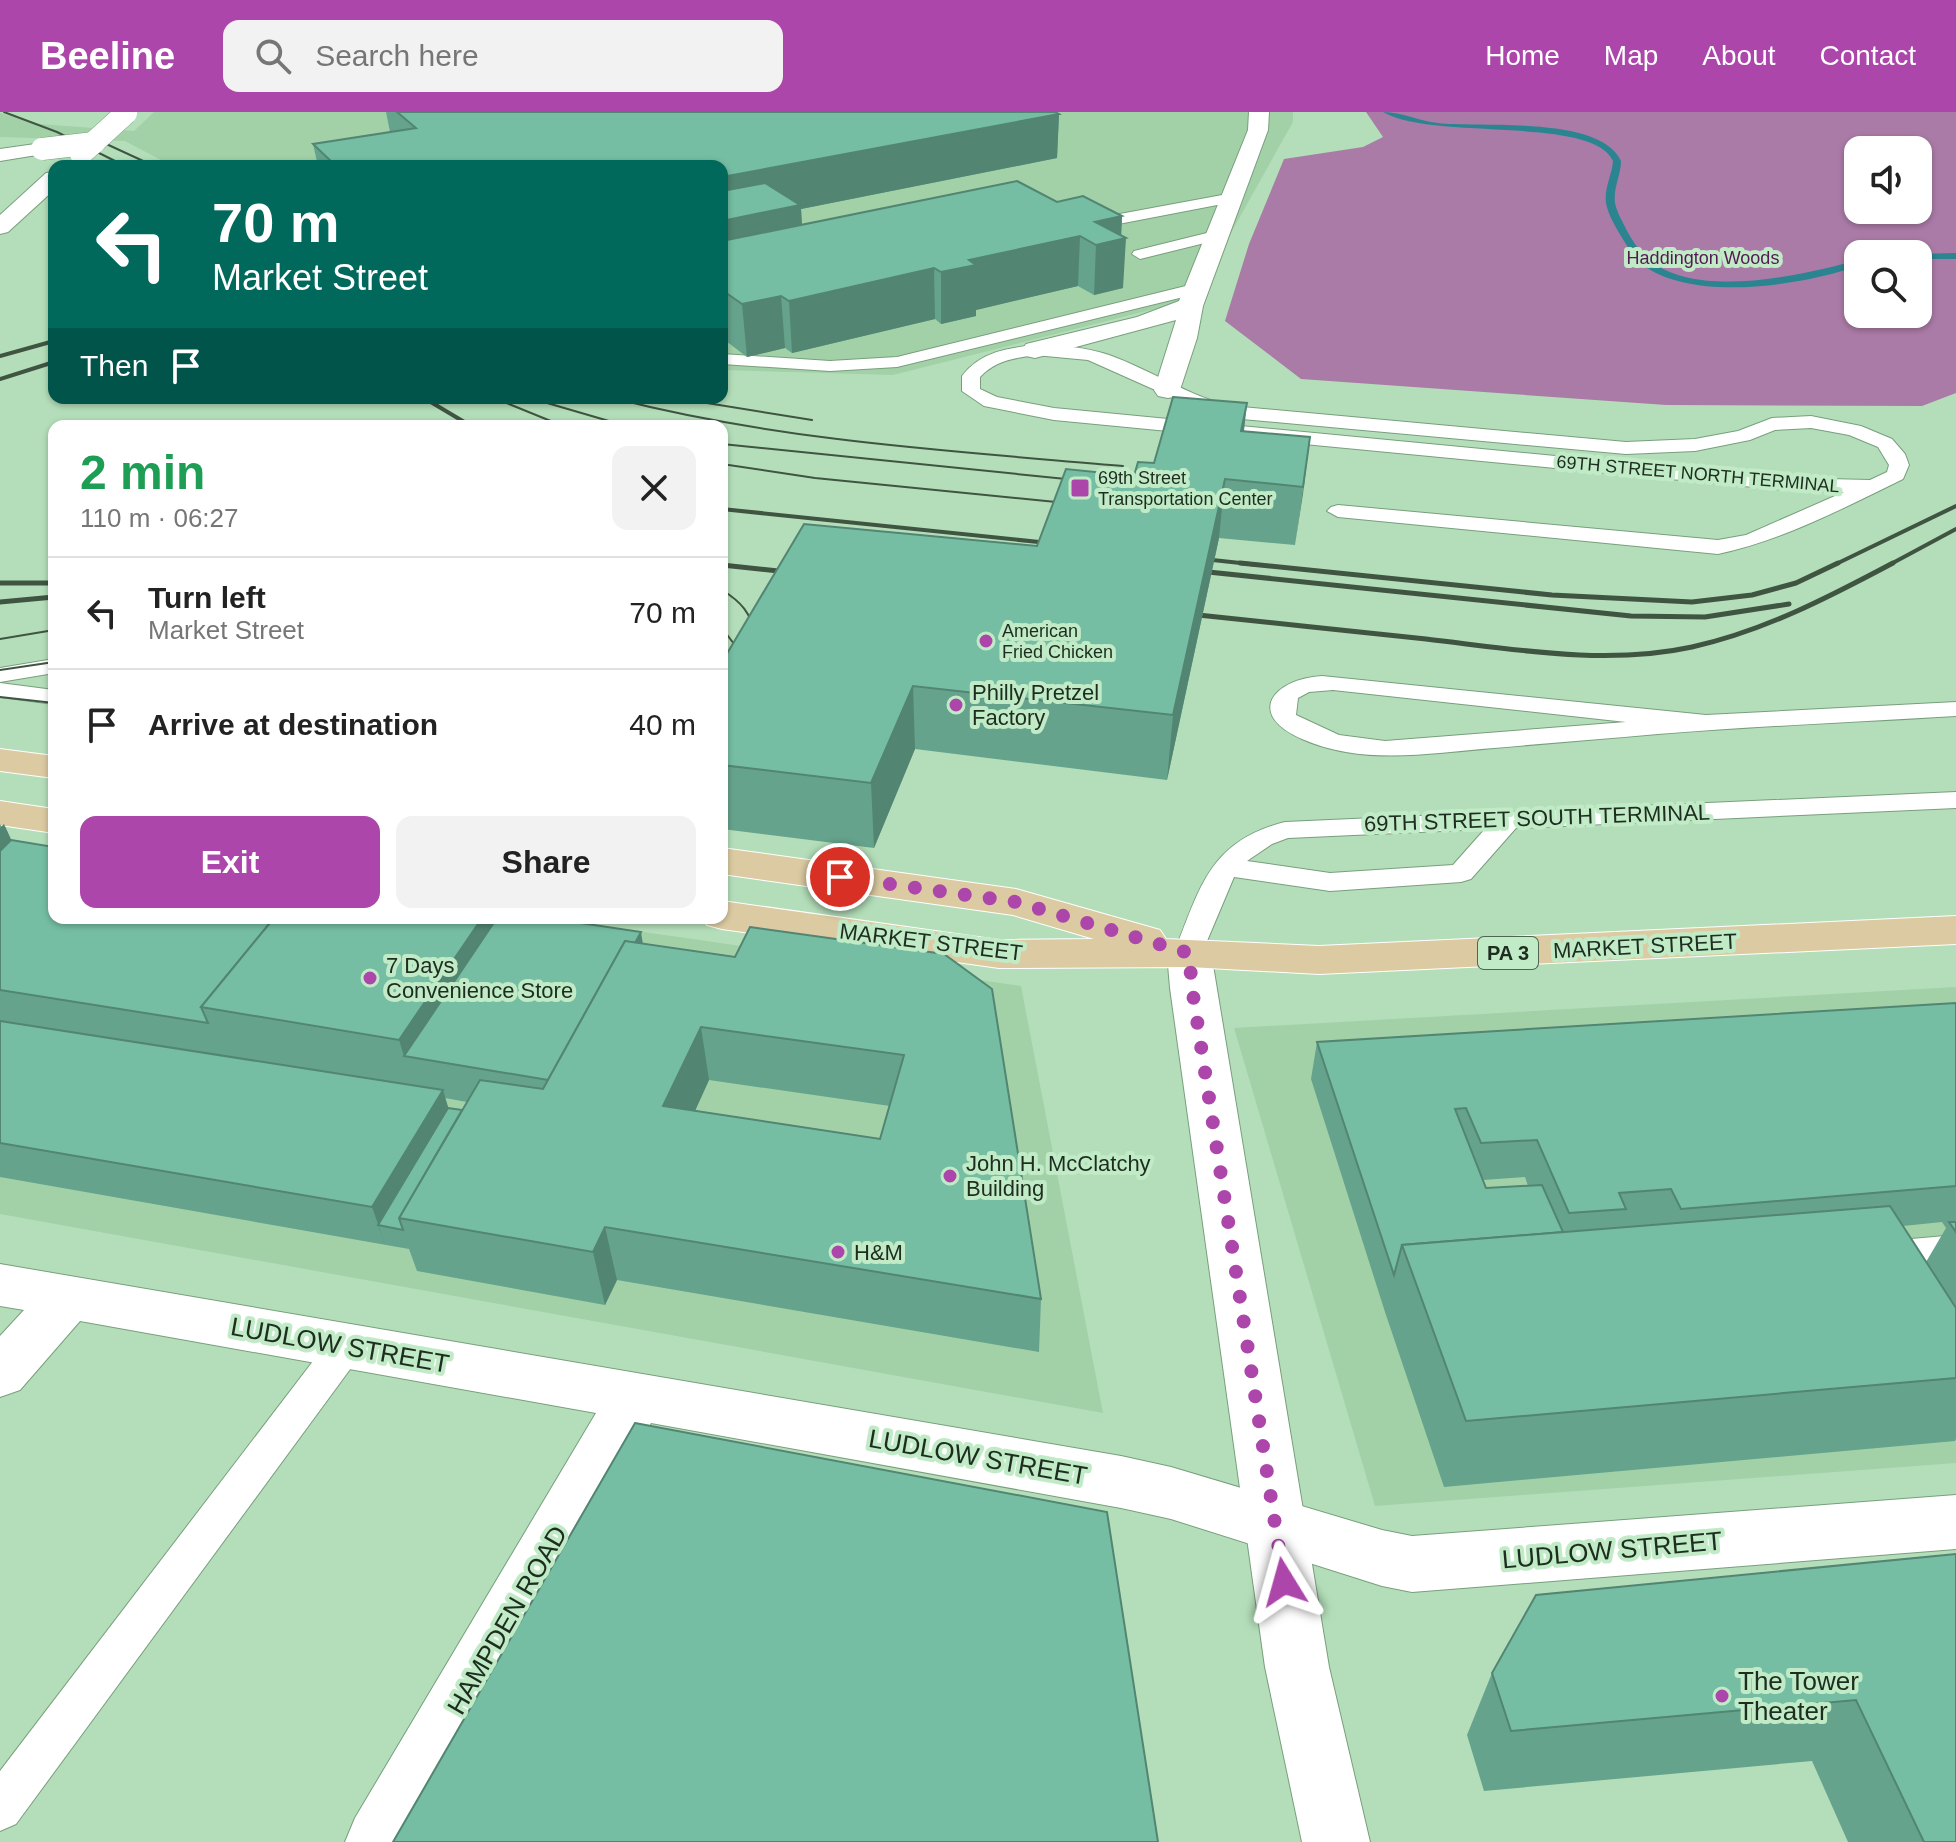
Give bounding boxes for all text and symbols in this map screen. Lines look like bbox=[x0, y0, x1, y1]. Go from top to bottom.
search box bbox=[223, 20, 783, 92]
icon: search bbox=[251, 34, 295, 78]
text: Beeline bbox=[40, 35, 175, 77]
text: Search here bbox=[315, 39, 479, 72]
text: Home bbox=[1485, 40, 1560, 71]
text: Map bbox=[1604, 40, 1658, 71]
text: About bbox=[1702, 40, 1776, 71]
text: Contact bbox=[1820, 40, 1916, 71]
map controls bbox=[1844, 136, 1932, 328]
button: sound bbox=[1844, 136, 1932, 224]
text: 70 m bbox=[212, 191, 340, 254]
icon: left bbox=[80, 192, 184, 296]
button: search bbox=[1844, 240, 1932, 328]
park label: Haddington Woods bbox=[1627, 248, 1779, 268]
text: Market Street bbox=[212, 257, 428, 298]
icon: arrive bbox=[164, 344, 208, 388]
text: Then bbox=[80, 349, 148, 382]
text: 2 min bbox=[80, 446, 205, 499]
button: close bbox=[612, 446, 696, 530]
street label: 69TH STREET NORTH TERMINAL bbox=[1556, 452, 1840, 496]
place label: 69th Street Transportation Center bbox=[1098, 468, 1272, 509]
marker: 69th Street Transportation Center bbox=[1069, 477, 1091, 499]
text: 110 m · 06:27 bbox=[80, 503, 239, 533]
text: Turn left bbox=[148, 581, 266, 614]
icon: left bbox=[80, 591, 124, 635]
text: 70 m bbox=[629, 596, 696, 629]
text: Market Street bbox=[148, 615, 304, 645]
place label: American Fried Chicken bbox=[1002, 621, 1113, 662]
marker: American Fried Chicken bbox=[977, 632, 995, 650]
place label: Philly Pretzel Factory bbox=[972, 680, 1099, 730]
marker: Philly Pretzel Factory bbox=[947, 696, 965, 714]
icon: arrive bbox=[80, 703, 124, 747]
text: Arrive at destination bbox=[148, 708, 438, 741]
text: 40 m bbox=[629, 708, 696, 741]
street label: 69TH STREET SOUTH TERMINAL bbox=[1363, 799, 1711, 837]
button: Exit bbox=[80, 816, 380, 908]
button: Share bbox=[396, 816, 696, 908]
pin bbox=[806, 843, 874, 911]
icon: arrive bbox=[818, 855, 862, 899]
street label: MARKET STREET bbox=[838, 918, 1024, 966]
street label: MARKET STREET bbox=[1552, 929, 1738, 963]
road number: PA 3 bbox=[1478, 937, 1538, 969]
place label: 7 Days Convenience Store bbox=[386, 953, 573, 1003]
marker: 7 Days Convenience Store bbox=[361, 969, 379, 987]
place label: John H. McClatchy Building bbox=[966, 1151, 1151, 1201]
marker: John H. McClatchy Building bbox=[941, 1167, 959, 1185]
place label: H&M bbox=[854, 1240, 903, 1265]
marker: H&M bbox=[829, 1243, 847, 1261]
street label: LUDLOW STREET bbox=[229, 1311, 452, 1379]
street label: LUDLOW STREET bbox=[867, 1423, 1090, 1491]
street label: HAMPDEN ROAD bbox=[441, 1521, 573, 1719]
street label: LUDLOW STREET bbox=[1501, 1525, 1724, 1575]
position arrow bbox=[1242, 1540, 1326, 1624]
place label: The Tower Theater bbox=[1738, 1666, 1859, 1726]
marker: The Tower Theater bbox=[1713, 1687, 1731, 1705]

